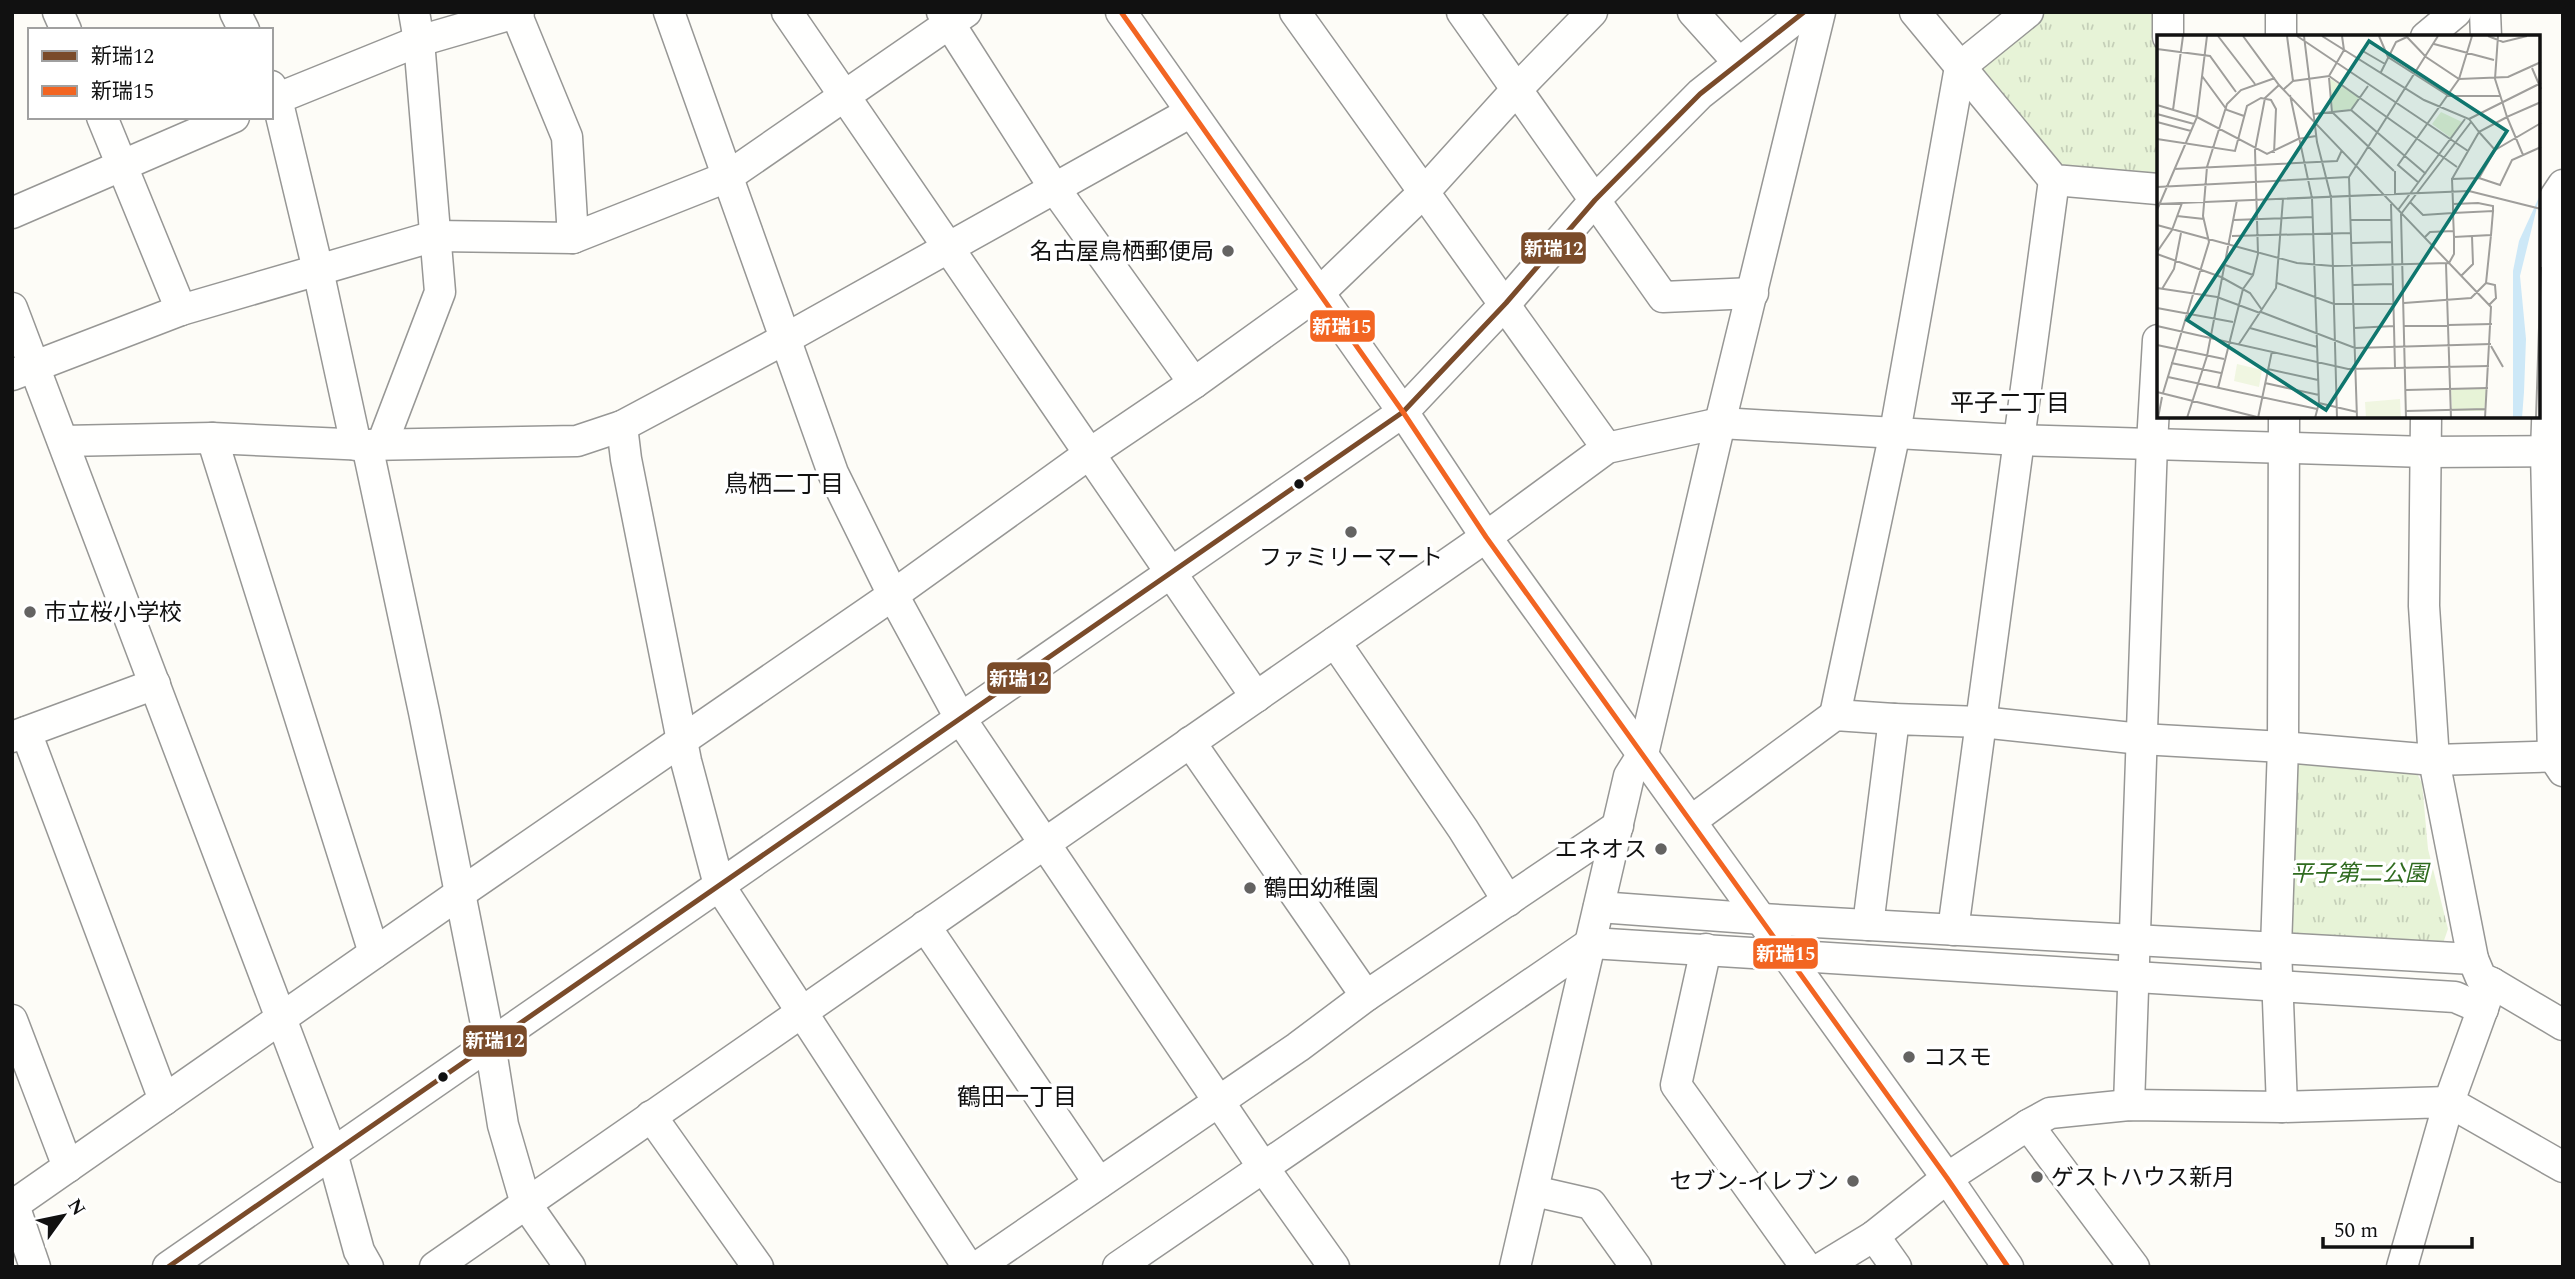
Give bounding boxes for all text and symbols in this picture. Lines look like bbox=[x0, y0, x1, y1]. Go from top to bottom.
legend bbox=[28, 28, 273, 119]
inset map bbox=[2157, 35, 2540, 418]
text: 新瑞12 bbox=[91, 41, 154, 73]
text: 新瑞15 bbox=[91, 76, 154, 108]
line badge: 新瑞12 bbox=[1520, 231, 1587, 265]
place label: 名古屋鳥栖郵便局 bbox=[1030, 235, 1214, 270]
text: 新瑞12 bbox=[1524, 235, 1584, 264]
marker: 名古屋鳥栖郵便局 bbox=[1220, 243, 1236, 259]
line badge: 新瑞15 bbox=[1309, 309, 1376, 343]
text: 新瑞15 bbox=[1312, 313, 1372, 342]
district label: 平子二丁目 bbox=[1950, 386, 2070, 422]
district label: 鳥栖二丁目 bbox=[724, 467, 844, 503]
unlabelled marker bbox=[1292, 477, 1306, 491]
marker: ファミリーマート bbox=[1343, 524, 1359, 540]
place label: ファミリーマート bbox=[1259, 541, 1443, 576]
place label: 市立桜小学校 bbox=[44, 596, 182, 631]
marker: 市立桜小学校 bbox=[22, 604, 38, 620]
line badge: 新瑞12 bbox=[986, 661, 1052, 695]
text: 新瑞12 bbox=[989, 665, 1049, 694]
place label: エネオス bbox=[1555, 833, 1647, 868]
marker: エネオス bbox=[1653, 841, 1669, 857]
park label: 平子第二公園 bbox=[2290, 857, 2431, 892]
place label: 鶴田幼稚園 bbox=[1264, 872, 1379, 907]
marker: 鶴田幼稚園 bbox=[1242, 880, 1258, 896]
line badge: 新瑞15 bbox=[1752, 937, 1819, 970]
text: 新瑞15 bbox=[1756, 940, 1816, 969]
line badge: 新瑞12 bbox=[462, 1024, 528, 1058]
text: 新瑞12 bbox=[465, 1027, 525, 1056]
place label: コスモ bbox=[1923, 1041, 1992, 1076]
marker: コスモ bbox=[1901, 1049, 1917, 1065]
unlabelled marker bbox=[436, 1070, 450, 1084]
district label: 鶴田一丁目 bbox=[957, 1080, 1077, 1116]
place label: ゲストハウス新月 bbox=[2051, 1161, 2235, 1196]
place label: セブン-イレブン bbox=[1669, 1165, 1839, 1200]
marker: ゲストハウス新月 bbox=[2029, 1169, 2045, 1185]
marker: セブン-イレブン bbox=[1845, 1173, 1861, 1189]
north arrow bbox=[28, 1181, 98, 1251]
text: N bbox=[60, 1193, 92, 1222]
scale bar bbox=[2323, 1206, 2472, 1250]
text: 50 m bbox=[2334, 1215, 2378, 1247]

